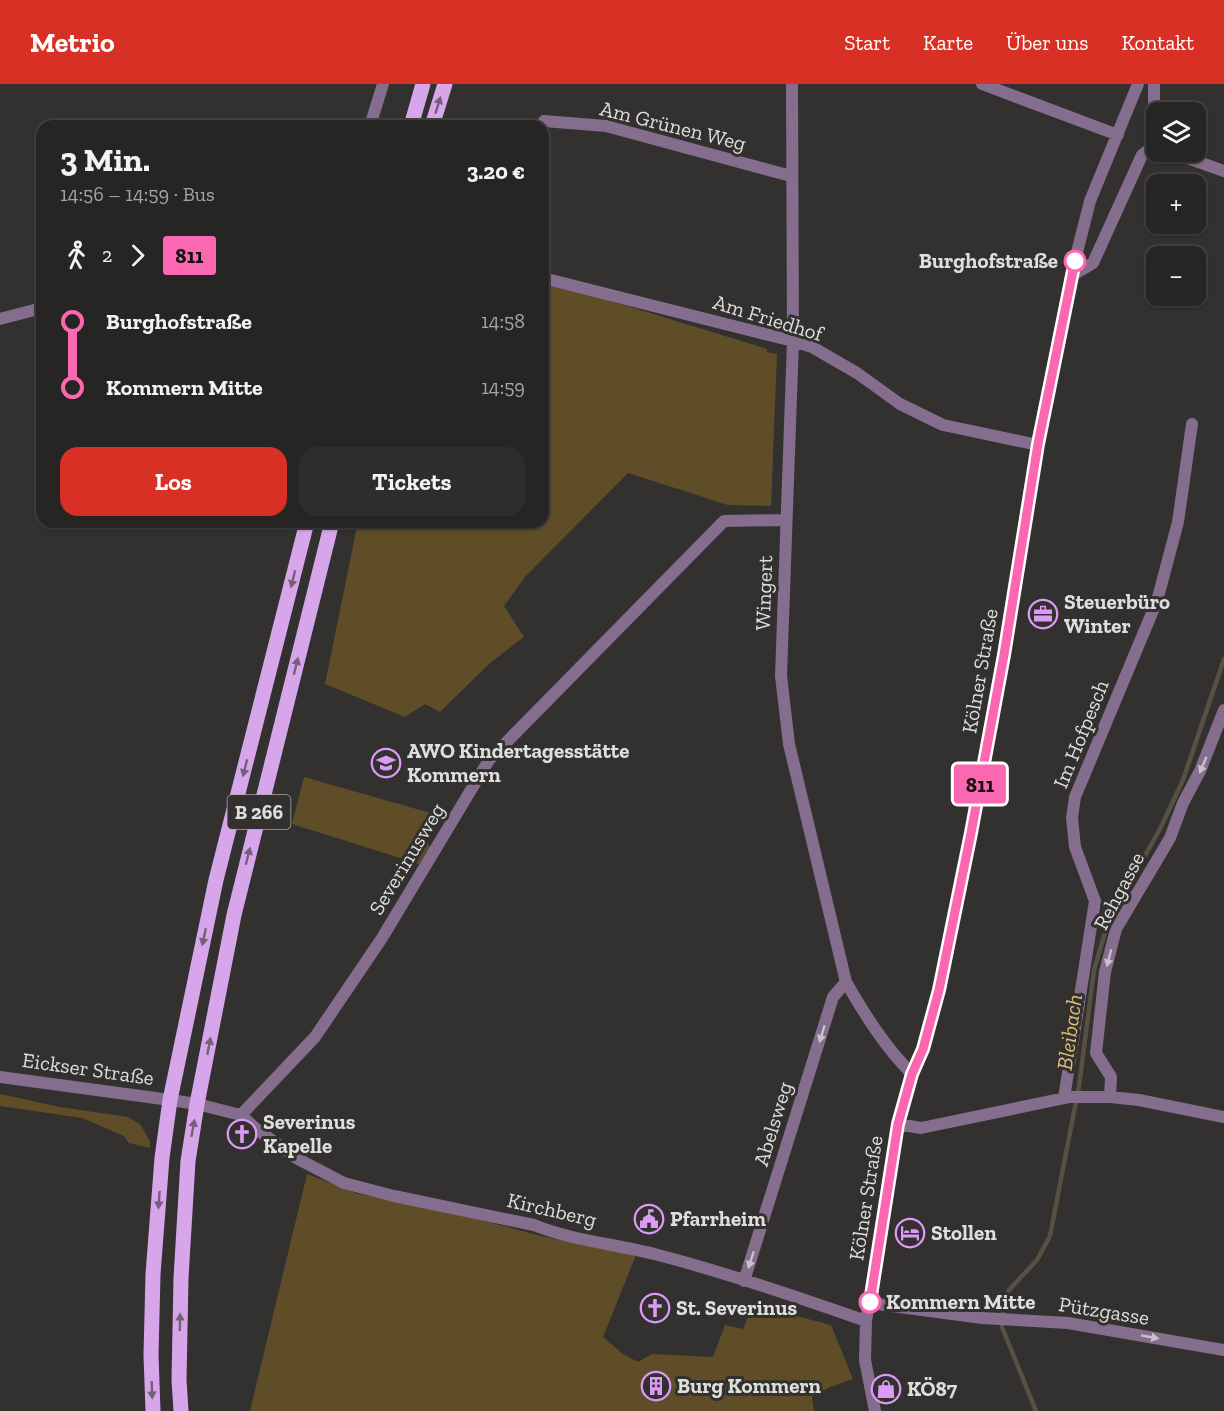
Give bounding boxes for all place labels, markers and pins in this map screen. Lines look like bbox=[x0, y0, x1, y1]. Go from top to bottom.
place label: Burghofstraße bbox=[919, 248, 1058, 273]
marker: Burghofstraße bbox=[1064, 250, 1086, 272]
place label: Steuerbüro Winter bbox=[1064, 589, 1170, 638]
office icon: Steuerbüro Winter bbox=[1027, 598, 1059, 630]
place label: AWO Kindertagesstätte Kommern bbox=[407, 738, 629, 787]
school or university icon: AWO Kindertagesstätte Kommern bbox=[370, 747, 402, 779]
place label: Severinus Kapelle bbox=[263, 1109, 356, 1158]
church icon: Severinus Kapelle bbox=[226, 1118, 258, 1150]
public building icon: Pfarrheim bbox=[633, 1203, 665, 1235]
place label: Pfarrheim bbox=[670, 1206, 766, 1231]
hotel icon: Stollen bbox=[894, 1217, 926, 1249]
place label: Stollen bbox=[931, 1220, 997, 1245]
place label: Kommern Mitte bbox=[886, 1289, 1035, 1314]
marker: Kommern Mitte bbox=[859, 1291, 881, 1313]
church icon: St. Severinus bbox=[639, 1292, 671, 1324]
place label: St. Severinus bbox=[676, 1295, 797, 1320]
building icon: Burg Kommern bbox=[640, 1370, 672, 1402]
place label: Burg Kommern bbox=[677, 1373, 822, 1398]
shop icon: KÖ87 bbox=[870, 1373, 902, 1405]
place label: KÖ87 bbox=[907, 1376, 958, 1401]

